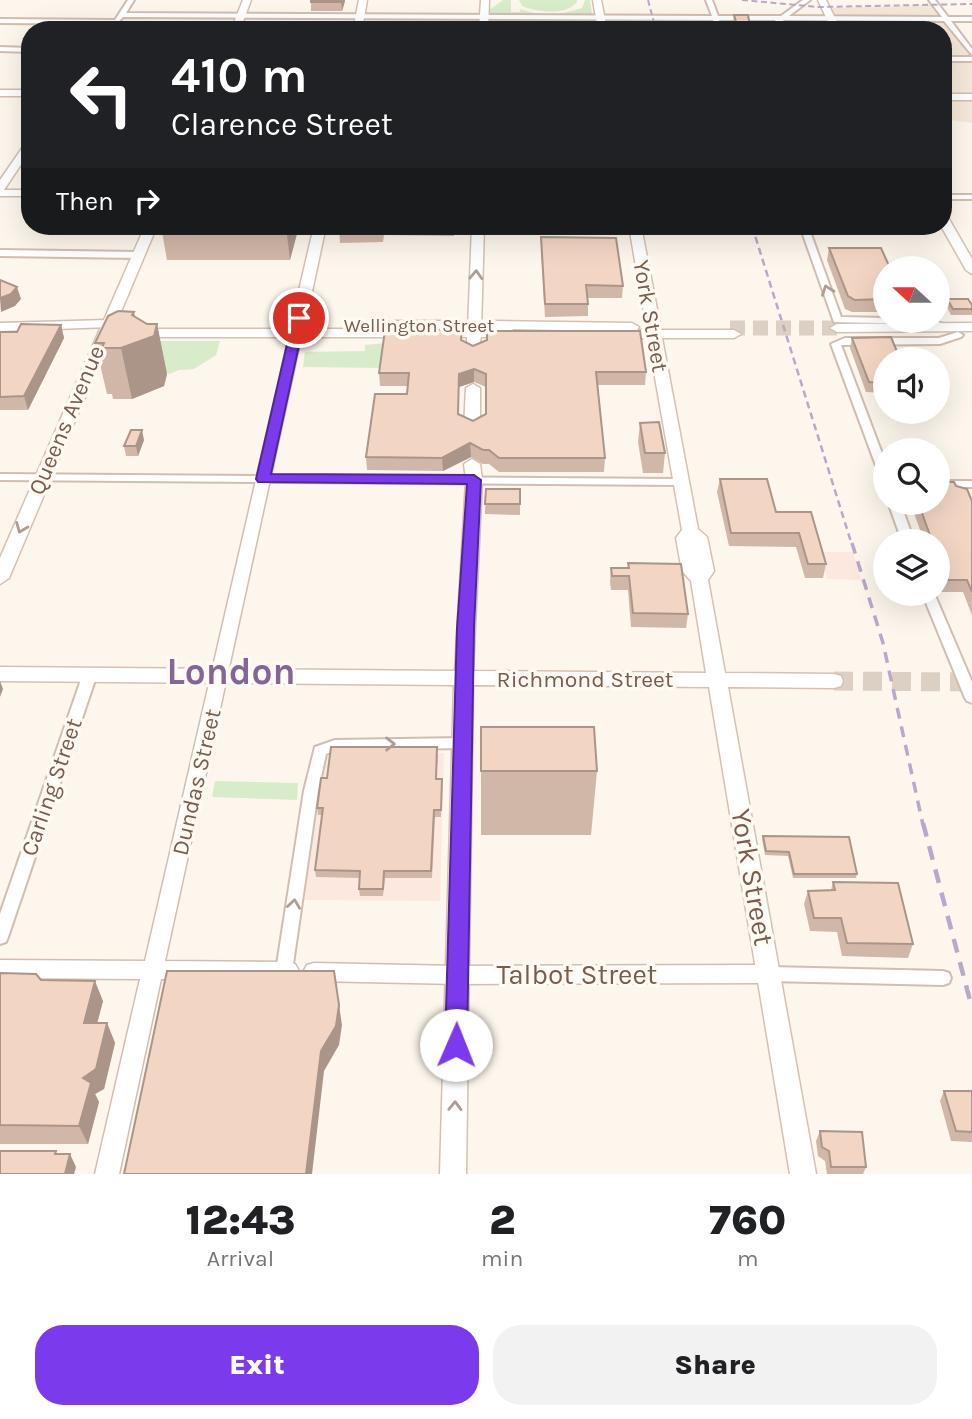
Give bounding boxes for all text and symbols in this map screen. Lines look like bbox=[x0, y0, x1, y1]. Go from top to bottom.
text: 410 m bbox=[171, 47, 308, 104]
icon: left bbox=[56, 49, 147, 140]
text: Clarence Street bbox=[171, 106, 393, 143]
icon: right bbox=[128, 182, 166, 220]
text: Then bbox=[56, 186, 114, 217]
north arrow bbox=[873, 256, 950, 332]
map controls bbox=[873, 256, 950, 606]
street label: York Street bbox=[627, 258, 674, 375]
one-way arrow bbox=[469, 270, 484, 281]
one-way arrow bbox=[821, 285, 835, 297]
pin bbox=[269, 288, 329, 348]
icon: arrive bbox=[280, 299, 318, 337]
street label: Wellington Street bbox=[344, 315, 494, 337]
street label: Queens Avenue bbox=[23, 341, 110, 499]
button: sound bbox=[873, 347, 950, 424]
button: search bbox=[873, 438, 950, 515]
one-way arrow bbox=[15, 520, 29, 533]
button: layers bbox=[873, 529, 950, 606]
district label: London bbox=[167, 650, 295, 693]
street label: Richmond Street bbox=[497, 666, 674, 693]
street label: Dundas Street bbox=[166, 706, 227, 858]
street label: Carling Street bbox=[15, 714, 88, 860]
one-way arrow bbox=[386, 736, 396, 752]
street label: York Street bbox=[724, 806, 781, 948]
one-way arrow bbox=[286, 898, 301, 910]
street label: Talbot Street bbox=[497, 958, 657, 991]
position arrow bbox=[419, 1008, 493, 1082]
one-way arrow bbox=[447, 1100, 462, 1111]
text: 12:43 bbox=[186, 1195, 295, 1245]
text: 2 bbox=[489, 1195, 515, 1245]
text: 760 bbox=[709, 1195, 786, 1245]
text: Arrival bbox=[207, 1245, 274, 1272]
text: min bbox=[481, 1245, 523, 1272]
text: m bbox=[737, 1245, 758, 1272]
button: Exit bbox=[35, 1325, 479, 1405]
button: Share bbox=[493, 1325, 937, 1405]

